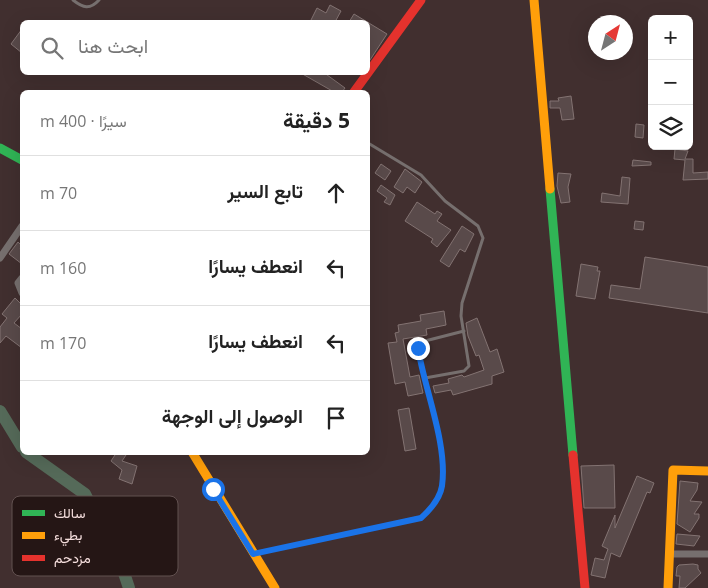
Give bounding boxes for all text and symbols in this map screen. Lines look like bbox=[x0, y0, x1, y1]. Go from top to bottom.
north arrow bbox=[588, 15, 633, 60]
map controls bbox=[648, 15, 693, 150]
button: + bbox=[648, 15, 693, 60]
search box bbox=[20, 20, 370, 75]
text: ابحث هنا bbox=[78, 33, 148, 59]
icon: search bbox=[38, 34, 66, 62]
button: − bbox=[648, 60, 693, 105]
button: layers bbox=[648, 105, 693, 150]
text: 5 دقيقة bbox=[283, 106, 350, 134]
text: سيرًا · 400 m bbox=[40, 110, 127, 132]
text: تابع السير bbox=[227, 178, 303, 204]
icon: ahead bbox=[322, 179, 350, 207]
text: 70 m bbox=[40, 182, 77, 204]
text: انعطف يسارًا bbox=[208, 253, 303, 279]
icon: left bbox=[322, 254, 350, 282]
text: 160 m bbox=[40, 257, 86, 279]
text: انعطف يسارًا bbox=[208, 328, 303, 354]
icon: left bbox=[322, 329, 350, 357]
text: 170 m bbox=[40, 332, 86, 354]
route end bbox=[407, 337, 430, 360]
text: الوصول إلى الوجهة bbox=[162, 403, 303, 429]
icon: arrive bbox=[322, 404, 350, 432]
route start bbox=[202, 478, 225, 501]
legend bbox=[12, 496, 178, 576]
text: سالك bbox=[54, 503, 85, 522]
text: بطيء bbox=[54, 525, 82, 547]
text: مزدحم bbox=[54, 548, 91, 567]

